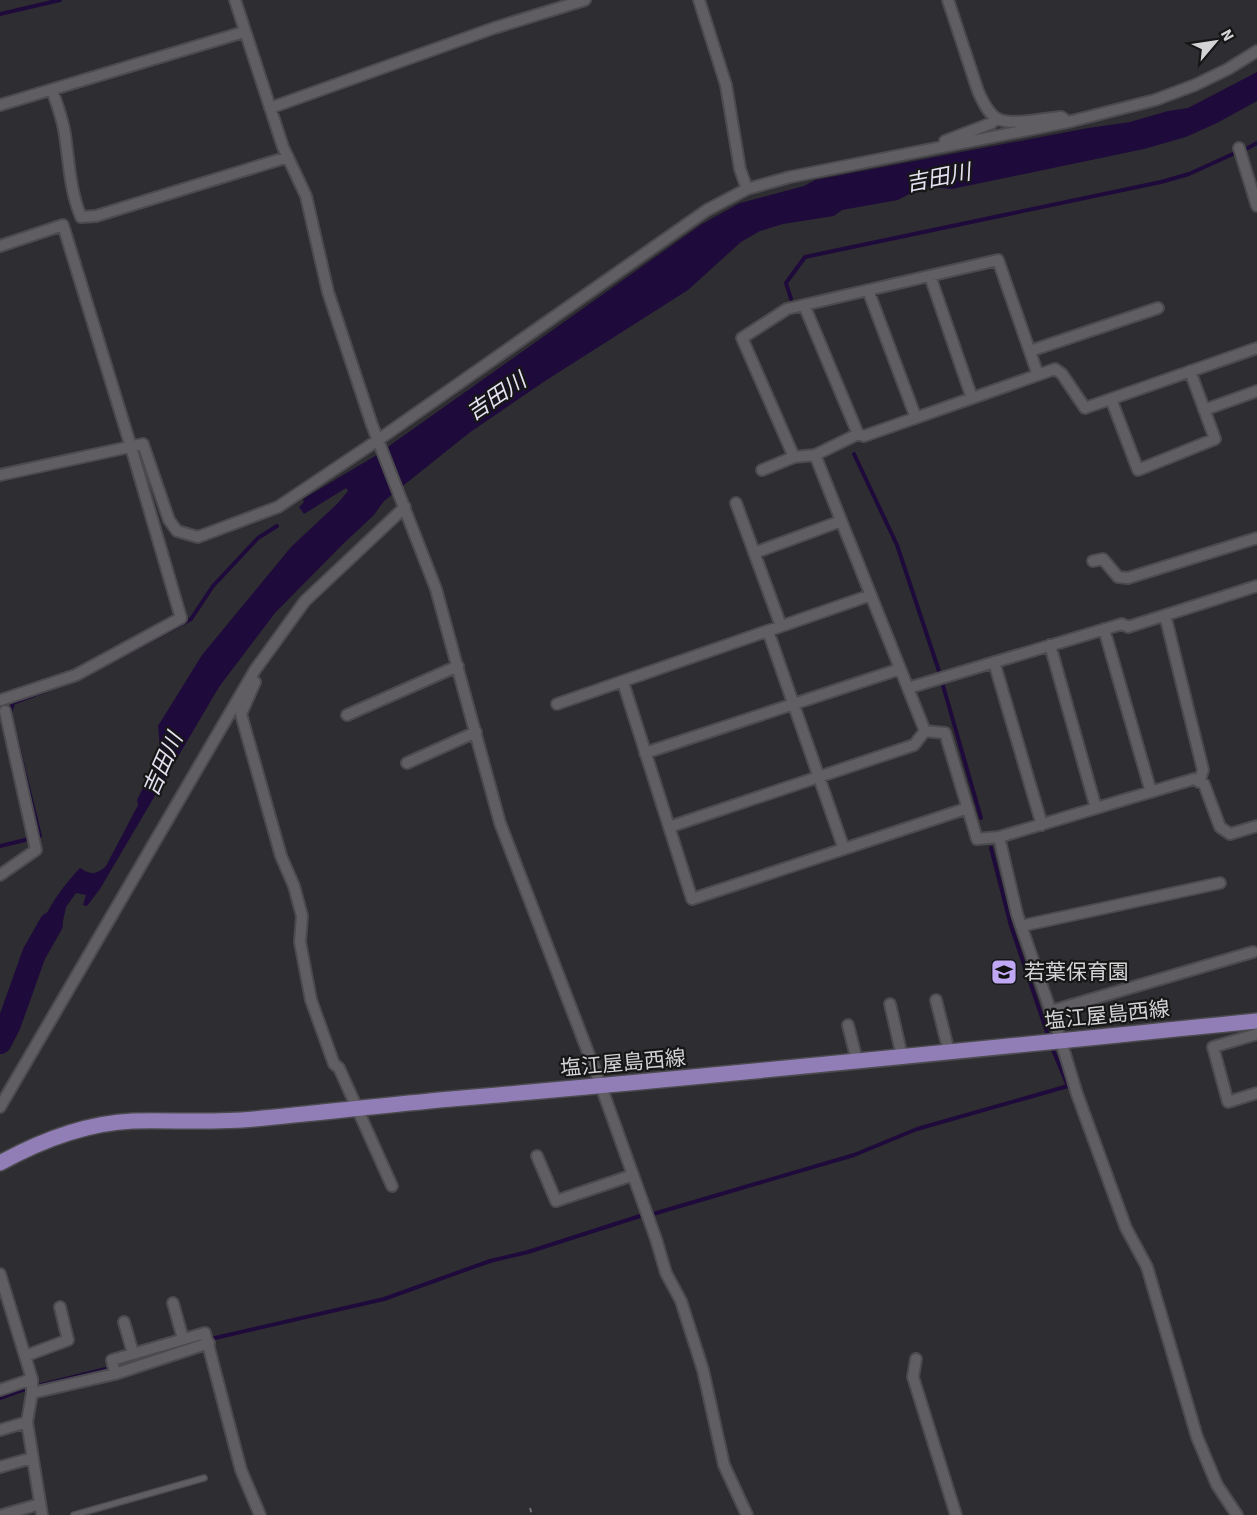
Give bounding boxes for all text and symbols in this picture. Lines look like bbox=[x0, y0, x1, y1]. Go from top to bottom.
north arrow bbox=[1185, 12, 1245, 72]
text: N bbox=[1215, 25, 1239, 45]
water label: 吉田川 bbox=[903, 156, 976, 200]
water label: 吉田川 bbox=[460, 364, 535, 429]
water label: 吉田川 bbox=[135, 726, 192, 801]
school or university icon: 若葉保育園 bbox=[989, 957, 1019, 987]
place label: 若葉保育園 bbox=[1024, 957, 1129, 987]
street label: 塩江屋島西線 bbox=[1043, 993, 1171, 1037]
street label: 塩江屋島西線 bbox=[559, 1043, 687, 1083]

